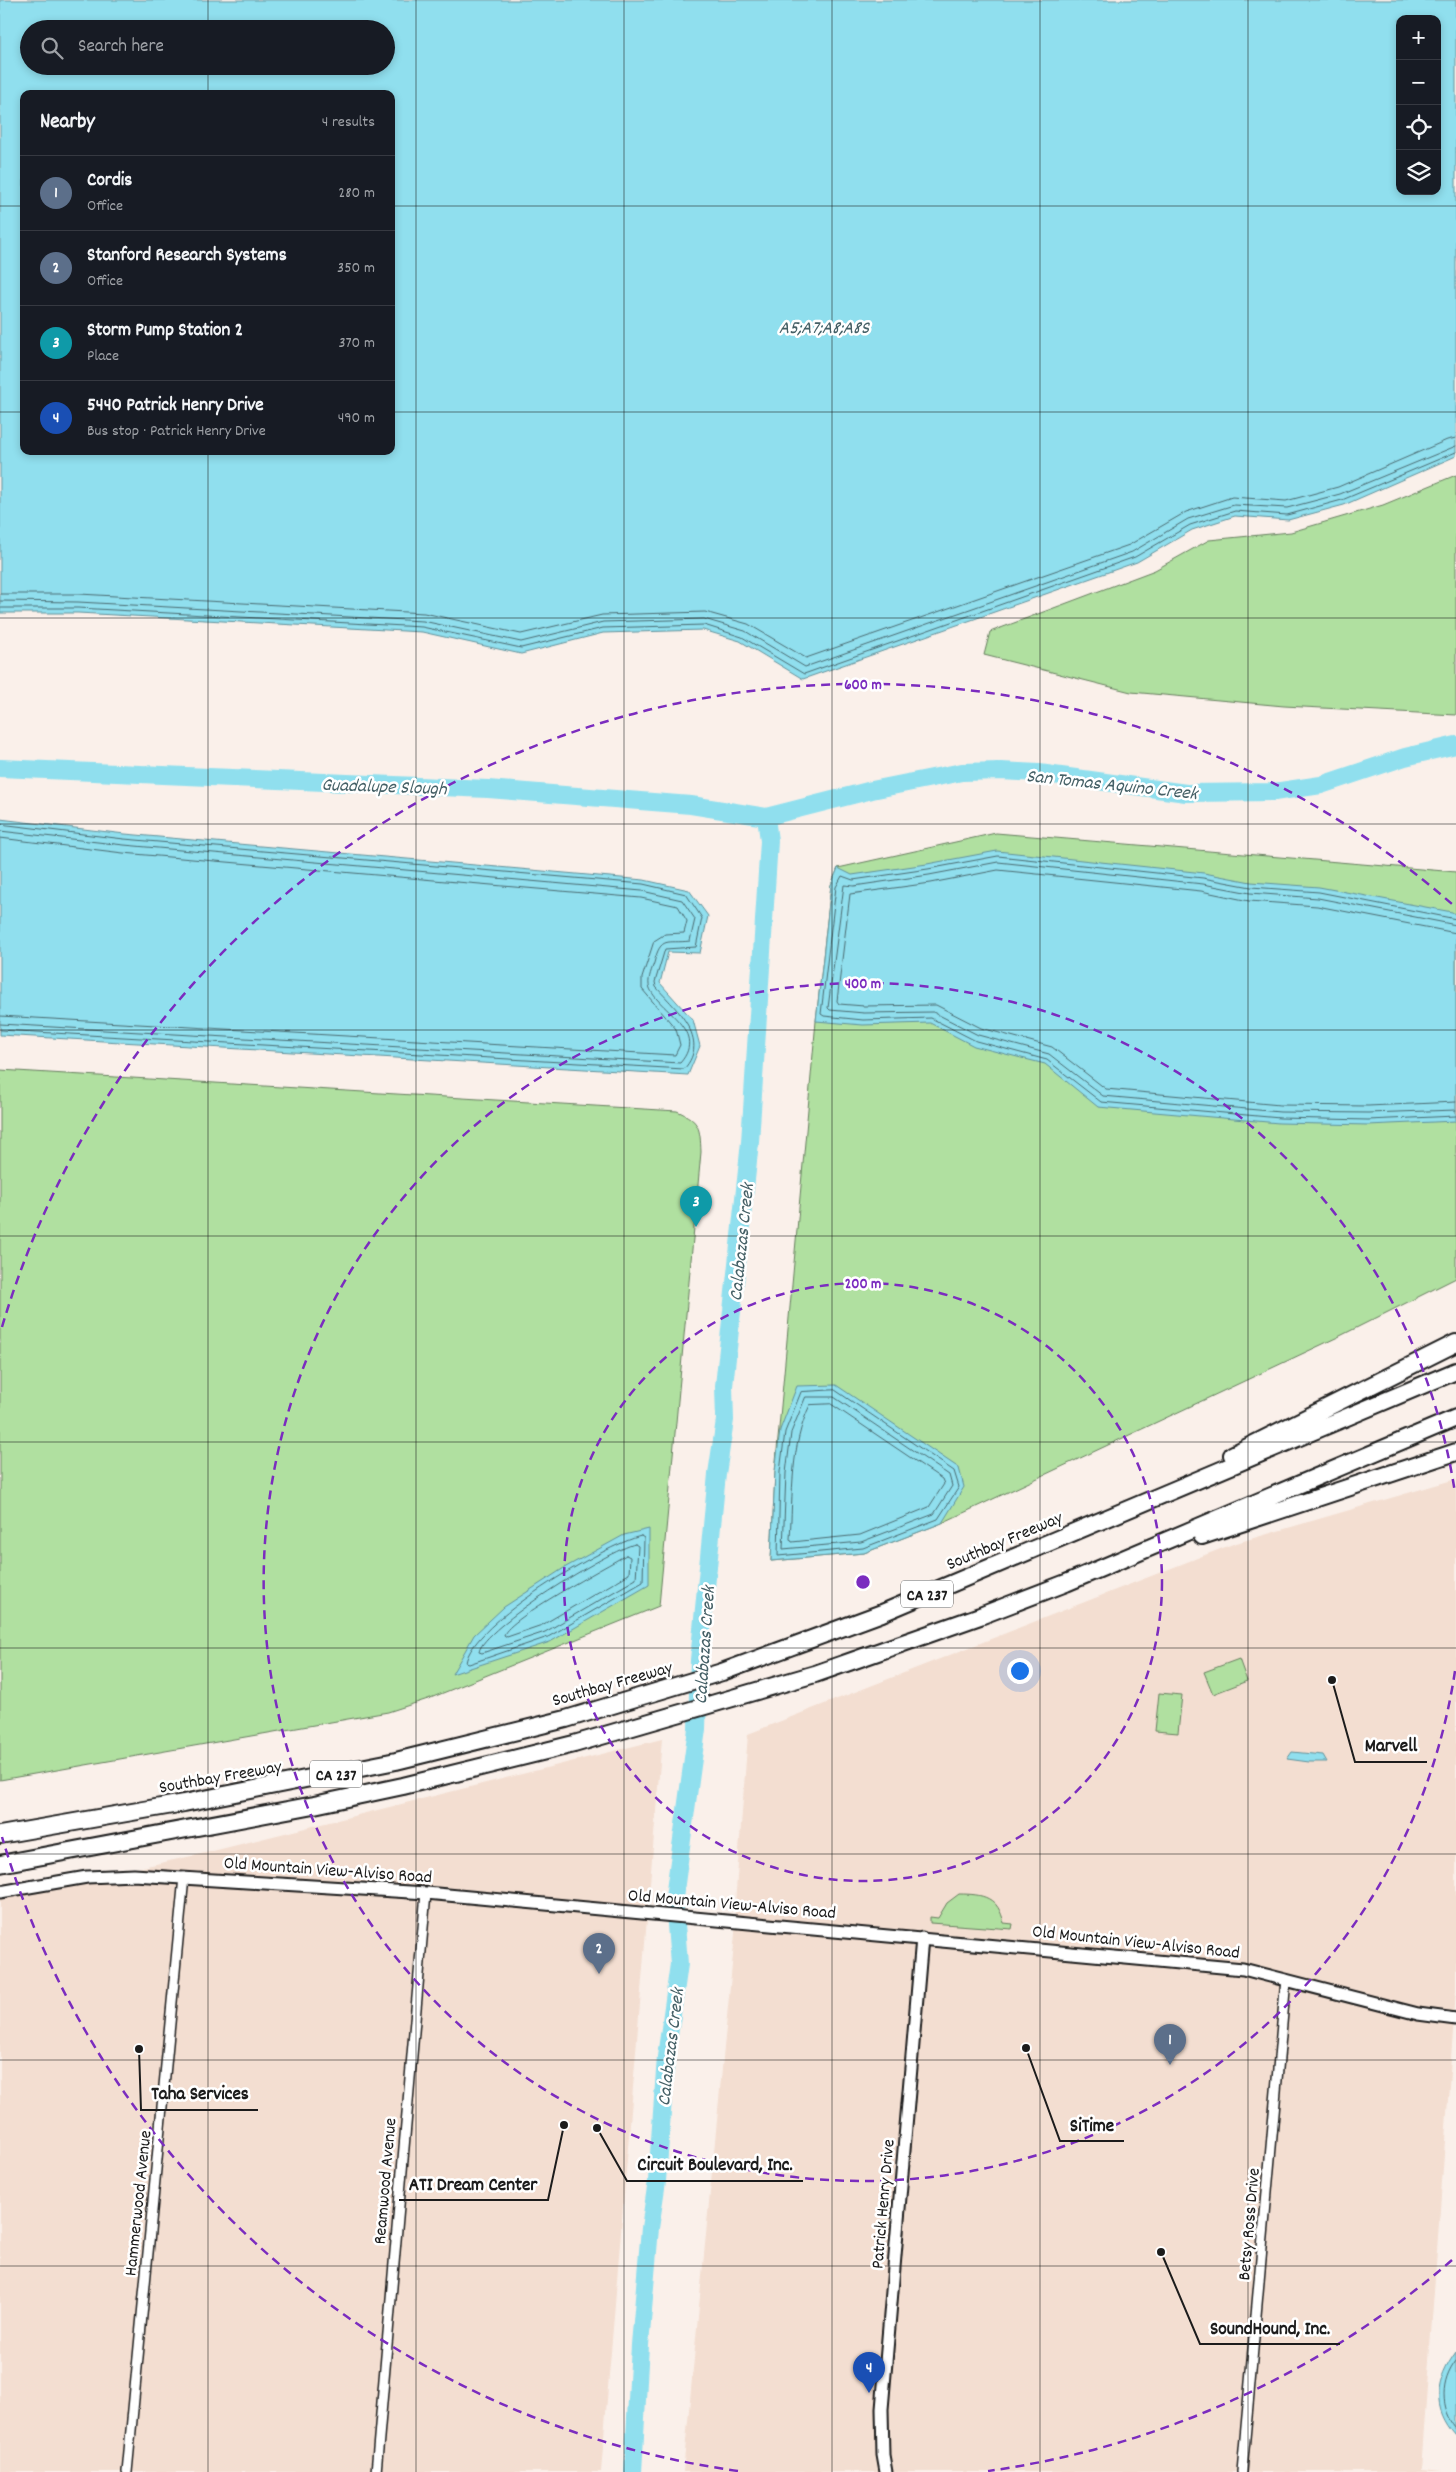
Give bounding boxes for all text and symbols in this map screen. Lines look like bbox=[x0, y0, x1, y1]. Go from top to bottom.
map controls bbox=[1396, 15, 1441, 195]
button: + bbox=[1396, 15, 1441, 60]
search box bbox=[20, 20, 395, 75]
icon: search bbox=[38, 34, 66, 62]
text: Search here bbox=[78, 34, 164, 61]
button: − bbox=[1396, 60, 1441, 105]
button: locate bbox=[1396, 105, 1441, 150]
text: Nearby bbox=[40, 108, 95, 138]
text: 4 results bbox=[322, 111, 375, 134]
button: layers bbox=[1396, 150, 1441, 195]
text: Cordis bbox=[87, 168, 132, 195]
text: 1 bbox=[54, 182, 58, 205]
text: 280 m bbox=[338, 182, 375, 205]
text: Office bbox=[87, 195, 123, 218]
text: Stanford Research Systems bbox=[87, 243, 287, 270]
text: 2 bbox=[53, 257, 60, 280]
text: 350 m bbox=[337, 257, 375, 280]
text: Office bbox=[87, 270, 123, 293]
water label: A5;A7;A8;A8S bbox=[779, 316, 871, 343]
text: Storm Pump Station 2 bbox=[87, 318, 243, 345]
text: 3 bbox=[52, 332, 60, 355]
text: 370 m bbox=[338, 332, 375, 355]
text: Place bbox=[87, 345, 119, 368]
text: 5440 Patrick Henry Drive bbox=[87, 393, 264, 420]
text: 4 bbox=[53, 407, 59, 430]
text: 490 m bbox=[338, 407, 375, 430]
text: Bus stop · Patrick Henry Drive bbox=[87, 420, 266, 443]
text: 600 m bbox=[844, 675, 882, 697]
water label: San Tomas Aquino Creek bbox=[1025, 764, 1201, 809]
water label: Guadalupe Slough bbox=[321, 773, 448, 804]
text: 400 m bbox=[845, 974, 881, 996]
water label: Calabazas Creek bbox=[724, 1180, 763, 1303]
pin: 3 bbox=[680, 1186, 712, 1227]
text: 200 m bbox=[845, 1274, 881, 1296]
street label: Southbay Freeway bbox=[943, 1506, 1068, 1578]
centre of rings bbox=[854, 1573, 872, 1591]
road number: CA 237 bbox=[901, 1580, 953, 1608]
water label: Calabazas Creek bbox=[689, 1583, 724, 1705]
street label: Southbay Freeway bbox=[550, 1656, 676, 1715]
your location bbox=[1007, 1658, 1033, 1684]
callout: Marvell bbox=[1355, 1728, 1427, 1762]
text: Marvell bbox=[1365, 1734, 1418, 1761]
street label: Southbay Freeway bbox=[157, 1755, 284, 1802]
road number: CA 237 bbox=[310, 1760, 362, 1788]
street label: Old Mountain View-Alviso Road bbox=[223, 1852, 433, 1891]
street label: Old Mountain View-Alviso Road bbox=[627, 1884, 837, 1927]
street label: Old Mountain View-Alviso Road bbox=[1031, 1920, 1241, 1967]
pin: 2 bbox=[583, 1933, 615, 1974]
water label: Calabazas Creek bbox=[652, 1985, 693, 2108]
pin: 1 bbox=[1154, 2024, 1186, 2065]
callout: Taha Services bbox=[141, 2076, 258, 2110]
text: Taha Services bbox=[151, 2082, 249, 2109]
callout: SiTime bbox=[1060, 2107, 1124, 2141]
text: SiTime bbox=[1070, 2114, 1114, 2141]
street label: Reamwood Avenue bbox=[369, 2117, 404, 2246]
street label: Hammerwood Avenue bbox=[119, 2129, 160, 2277]
street label: Patrick Henry Drive bbox=[866, 2138, 903, 2270]
callout: Circuit Boulevard, Inc. bbox=[627, 2147, 803, 2181]
text: Circuit Boulevard, Inc. bbox=[637, 2153, 793, 2180]
callout: ATI Dream Center bbox=[399, 2166, 548, 2200]
street label: Betsy Ross Drive bbox=[1233, 2167, 1268, 2282]
text: ATI Dream Center bbox=[409, 2173, 538, 2200]
callout: SoundHound, Inc. bbox=[1200, 2310, 1340, 2344]
text: SoundHound, Inc. bbox=[1210, 2317, 1330, 2344]
pin: 4 bbox=[853, 2352, 885, 2393]

